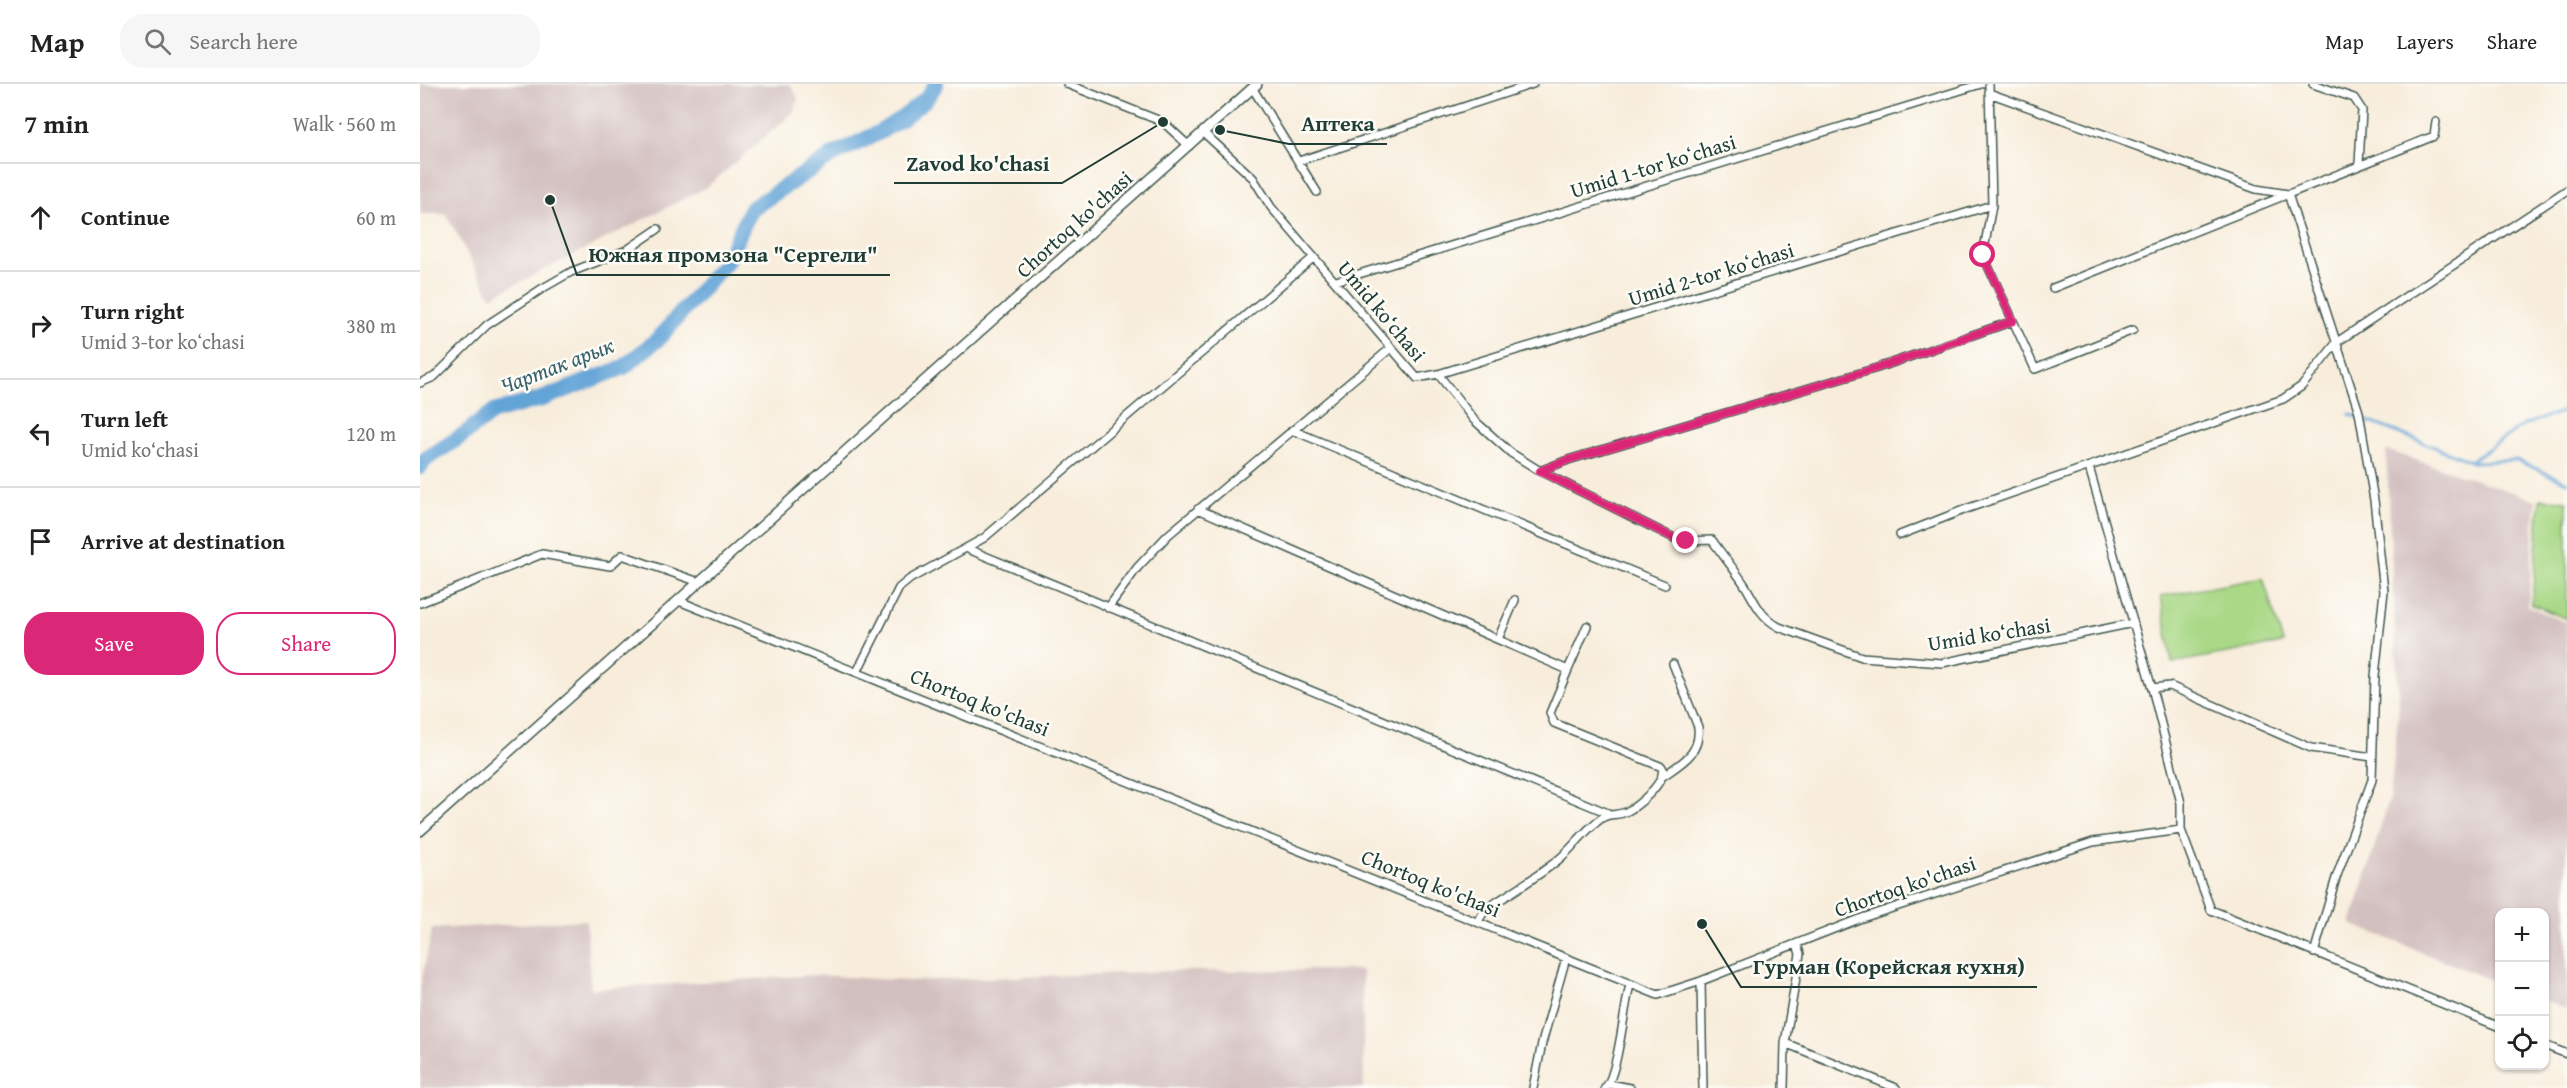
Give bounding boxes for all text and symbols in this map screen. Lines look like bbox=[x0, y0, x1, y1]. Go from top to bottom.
search box bbox=[120, 14, 540, 68]
text: Map bbox=[30, 21, 84, 62]
icon: search bbox=[141, 25, 174, 58]
text: Search here bbox=[189, 25, 298, 57]
text: Map bbox=[2325, 26, 2364, 57]
text: Layers bbox=[2397, 26, 2454, 57]
text: Share bbox=[2487, 26, 2537, 57]
text: 7 min bbox=[24, 104, 89, 143]
callout: Аптека bbox=[1289, 104, 1387, 144]
text: Аптека bbox=[1301, 107, 1376, 139]
text: Walk · 560 m bbox=[293, 109, 396, 138]
street label: Umid 1-tor koʻchasi bbox=[1566, 126, 1740, 206]
callout: Zavod ko'chasi bbox=[894, 143, 1062, 183]
text: Zavod ko'chasi bbox=[906, 147, 1050, 179]
street label: Chortoq ko'chasi bbox=[1009, 163, 1139, 285]
icon: ahead bbox=[24, 201, 57, 234]
text: Continue bbox=[81, 201, 170, 233]
text: 60 m bbox=[356, 203, 396, 232]
street label: Umid 2-tor koʻchasi bbox=[1624, 234, 1798, 314]
callout: Южная промзона "Сергели" bbox=[577, 235, 890, 275]
text: Южная промзона "Сергели" bbox=[588, 238, 878, 270]
route start bbox=[1969, 241, 1995, 267]
street label: Umid ko‘chasi bbox=[1330, 254, 1434, 368]
text: Turn right bbox=[81, 295, 184, 327]
icon: right bbox=[24, 309, 57, 342]
text: 380 m bbox=[346, 311, 396, 340]
text: Umid 3-tor koʻchasi bbox=[81, 327, 245, 356]
water label: Чартак арык bbox=[495, 329, 619, 401]
text: Turn left bbox=[81, 403, 168, 435]
icon: left bbox=[24, 417, 57, 450]
text: 120 m bbox=[346, 419, 396, 448]
text: Umid ko‘chasi bbox=[81, 435, 199, 464]
icon: arrive bbox=[24, 525, 57, 558]
text: Arrive at destination bbox=[81, 525, 285, 557]
route end bbox=[1672, 527, 1698, 553]
street label: Umid ko‘chasi bbox=[1926, 609, 2053, 659]
button: Save bbox=[24, 612, 204, 675]
button: Share bbox=[216, 612, 396, 675]
street label: Chortoq ko'chasi bbox=[906, 660, 1054, 744]
street label: Chortoq ko'chasi bbox=[1357, 841, 1505, 925]
street label: Chortoq ko'chasi bbox=[1830, 847, 1980, 925]
map controls bbox=[2495, 908, 2549, 1070]
button: + bbox=[2495, 908, 2549, 962]
callout: Гурман (Корейская кухня) bbox=[1741, 947, 2037, 987]
text: Гурман (Корейская кухня) bbox=[1753, 950, 2025, 982]
button: − bbox=[2495, 962, 2549, 1016]
button: locate bbox=[2495, 1016, 2549, 1070]

